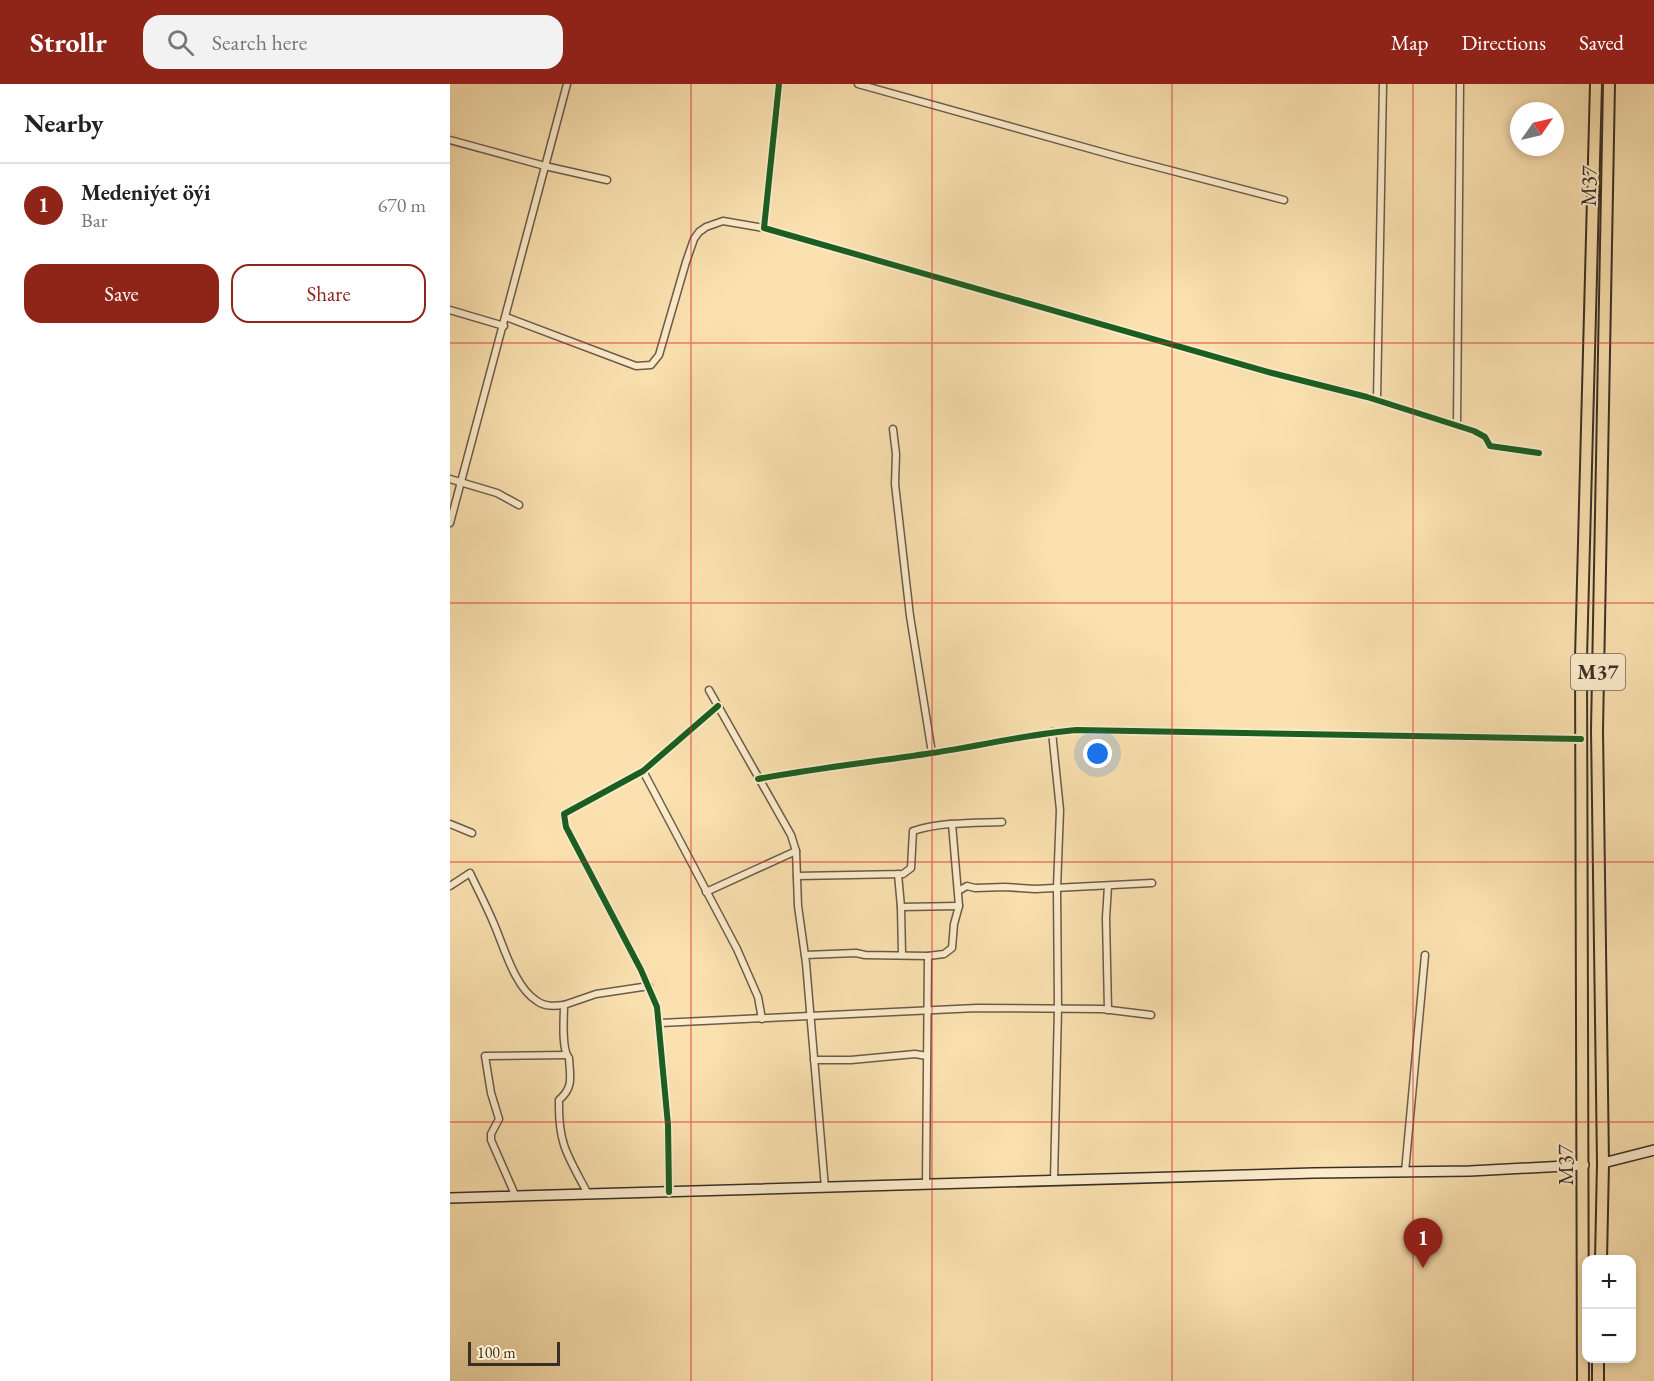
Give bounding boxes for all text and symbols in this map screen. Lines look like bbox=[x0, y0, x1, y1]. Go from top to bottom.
search box bbox=[143, 15, 563, 69]
text: Strollr bbox=[30, 24, 107, 60]
icon: search bbox=[164, 26, 197, 59]
text: Search here bbox=[212, 28, 307, 57]
text: Map bbox=[1391, 29, 1428, 56]
text: Directions bbox=[1461, 29, 1546, 56]
text: Saved bbox=[1579, 29, 1624, 56]
north arrow bbox=[1510, 102, 1564, 156]
text: Nearby bbox=[24, 106, 104, 140]
street label: M37 bbox=[1574, 165, 1603, 207]
text: Medeniýet öýi bbox=[81, 178, 210, 207]
text: 1 bbox=[38, 192, 49, 218]
text: 670 m bbox=[378, 192, 426, 218]
text: Bar bbox=[81, 207, 107, 233]
button: Save bbox=[24, 264, 219, 323]
button: Share bbox=[231, 264, 426, 323]
road number: M37 bbox=[1571, 654, 1625, 690]
your location bbox=[1083, 739, 1112, 768]
street label: M37 bbox=[1551, 1144, 1580, 1185]
pin: 1 bbox=[1404, 1218, 1442, 1268]
map controls bbox=[1582, 1255, 1636, 1363]
button: + bbox=[1582, 1255, 1636, 1309]
button: − bbox=[1582, 1309, 1636, 1363]
scale bar bbox=[468, 1339, 560, 1366]
text: 100 m bbox=[477, 1342, 516, 1363]

